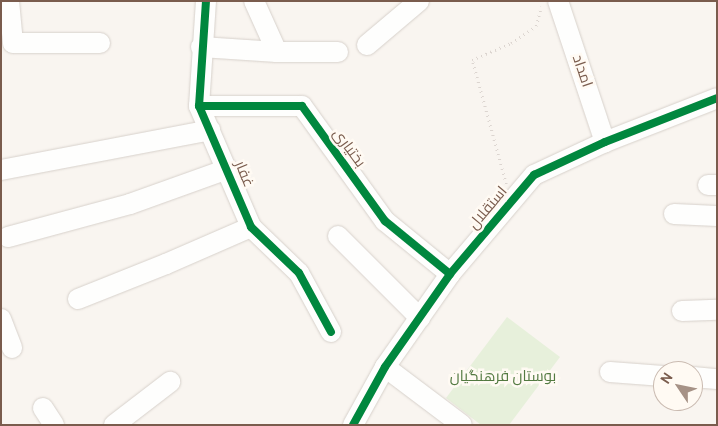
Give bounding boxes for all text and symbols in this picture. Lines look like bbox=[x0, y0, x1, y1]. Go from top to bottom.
street label: امداد bbox=[568, 52, 596, 90]
street label: بختیاری bbox=[329, 125, 369, 171]
street label: غفار bbox=[231, 158, 257, 190]
street label: استقلال bbox=[465, 183, 511, 233]
north arrow bbox=[653, 361, 703, 411]
park label: بوستان فرهنگیان bbox=[450, 368, 556, 386]
text: N bbox=[656, 369, 677, 387]

